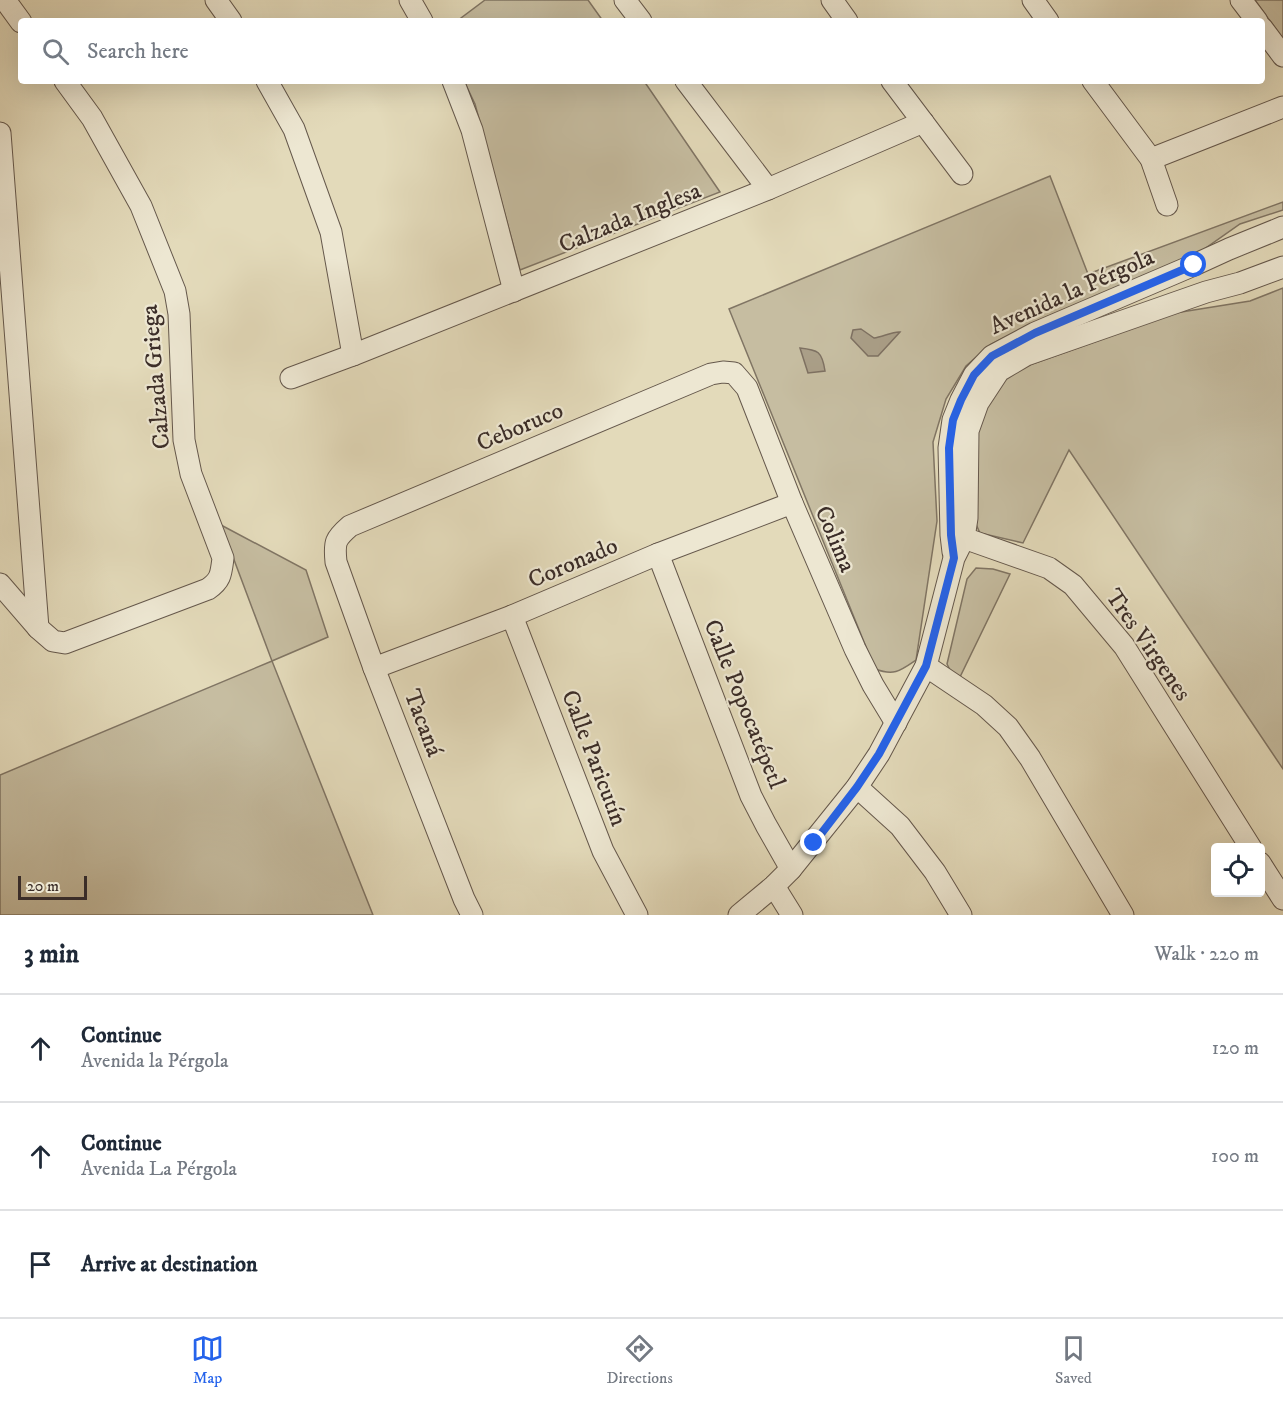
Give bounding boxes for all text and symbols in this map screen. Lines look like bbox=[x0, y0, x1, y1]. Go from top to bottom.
search box bbox=[18, 18, 1265, 84]
icon: search bbox=[39, 35, 72, 68]
text: Search here bbox=[87, 38, 189, 65]
street label: Calzada Inglesa bbox=[555, 176, 706, 260]
street label: Avenida la Pérgola bbox=[985, 242, 1160, 342]
route start bbox=[1180, 251, 1206, 277]
street label: Calzada Griega bbox=[135, 303, 177, 451]
street label: Ceboruco bbox=[472, 395, 568, 459]
street label: Colima bbox=[808, 501, 863, 577]
street label: Coronado bbox=[524, 531, 622, 595]
street label: Tres Virgenes bbox=[1098, 583, 1198, 707]
street label: Calle Popocatépetl bbox=[696, 615, 792, 794]
street label: Tacaná bbox=[397, 685, 450, 762]
street label: Calle Paricutín bbox=[554, 686, 634, 831]
route end bbox=[800, 829, 826, 855]
map controls bbox=[1211, 843, 1265, 897]
button: locate bbox=[1211, 843, 1265, 897]
scale bar bbox=[18, 873, 87, 900]
text: 20 m bbox=[27, 876, 59, 896]
text: 3 min bbox=[24, 938, 79, 971]
text: Walk · 220 m bbox=[1154, 942, 1259, 967]
text: Continue bbox=[81, 1022, 162, 1049]
icon: ahead bbox=[24, 1032, 57, 1065]
text: 120 m bbox=[1212, 1036, 1259, 1061]
text: Avenida la Pérgola bbox=[81, 1049, 228, 1074]
text: Continue bbox=[81, 1130, 162, 1157]
icon: ahead bbox=[24, 1140, 57, 1173]
text: 100 m bbox=[1211, 1144, 1259, 1169]
text: Avenida La Pérgola bbox=[81, 1157, 237, 1182]
icon: arrive bbox=[24, 1248, 57, 1281]
text: Arrive at destination bbox=[81, 1251, 258, 1278]
tab: Map bbox=[191, 1332, 224, 1388]
tab: Directions bbox=[606, 1332, 673, 1388]
tab: Saved bbox=[1055, 1332, 1092, 1388]

